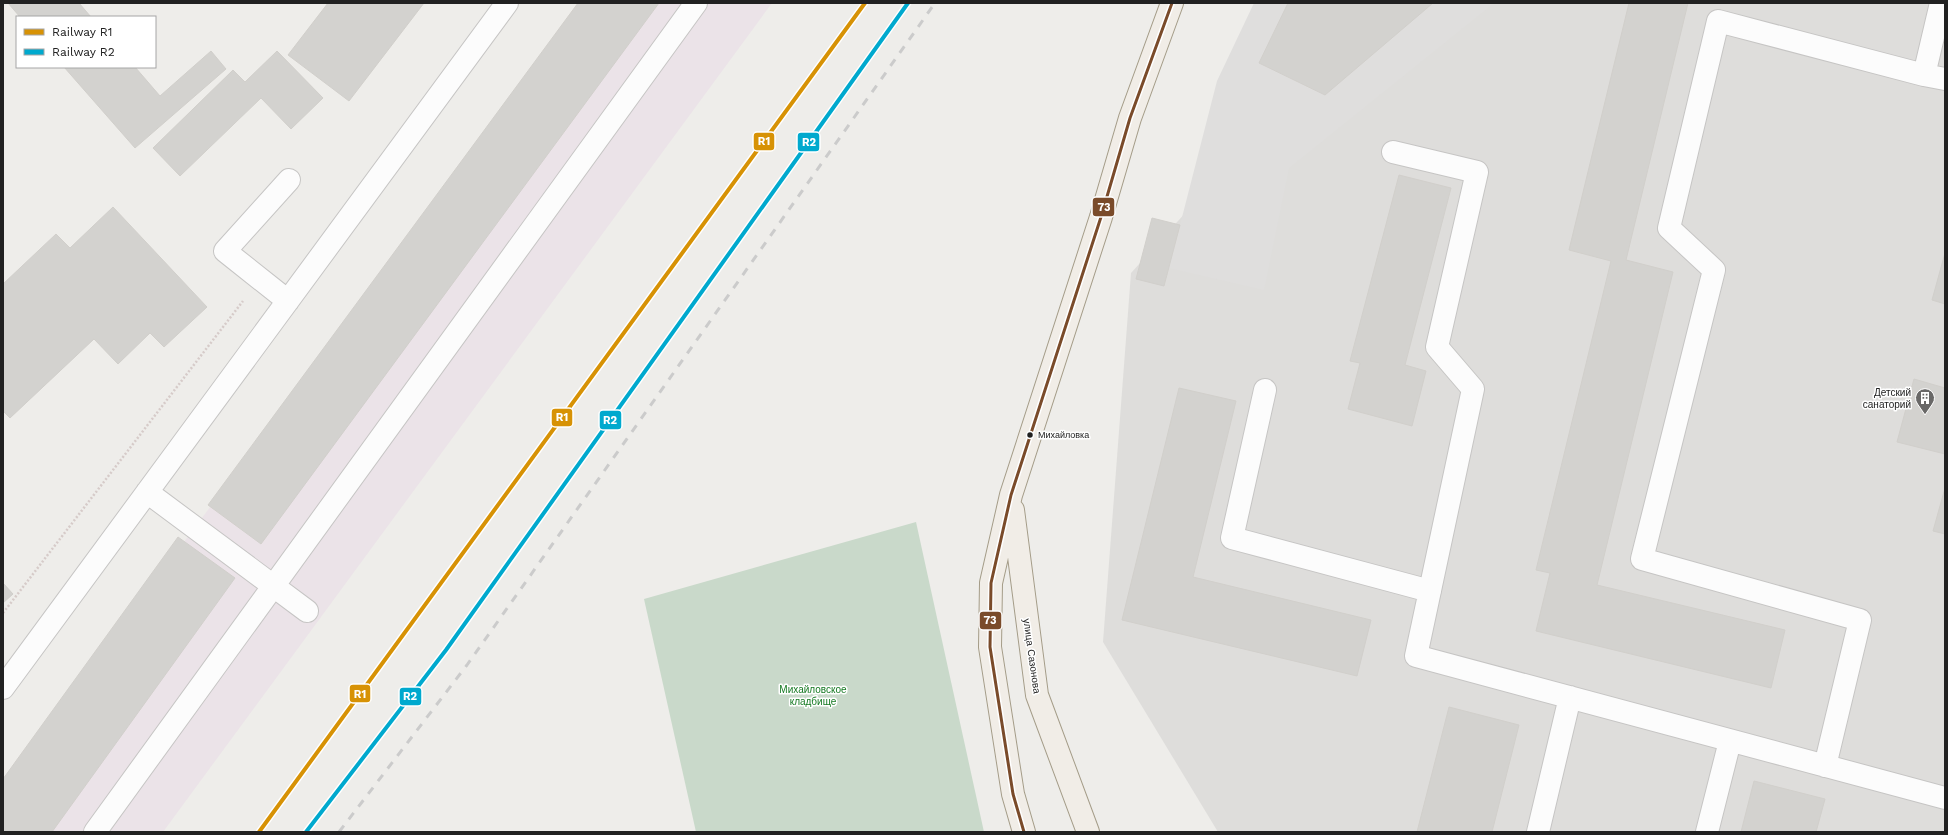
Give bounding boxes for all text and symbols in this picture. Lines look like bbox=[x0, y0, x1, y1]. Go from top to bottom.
legend bbox=[16, 16, 156, 68]
text: Railway R1 bbox=[52, 25, 112, 39]
text: Railway R2 bbox=[52, 45, 115, 59]
line badge: R1 bbox=[753, 132, 775, 151]
line badge: R2 bbox=[797, 132, 820, 152]
text: R1 bbox=[758, 135, 770, 148]
text: R2 bbox=[802, 136, 817, 149]
line badge: 73 bbox=[1092, 197, 1115, 217]
text: 73 bbox=[1097, 201, 1111, 214]
place label: Детский санаторий bbox=[1863, 387, 1911, 410]
building icon: Детский санаторий bbox=[1914, 387, 1936, 415]
line badge: R1 bbox=[551, 408, 573, 427]
line badge: R2 bbox=[599, 410, 622, 430]
text: R1 bbox=[556, 411, 568, 424]
text: R2 bbox=[603, 414, 618, 427]
marker: Михайловка bbox=[1025, 430, 1035, 440]
place label: Михайловка bbox=[1038, 430, 1089, 440]
line badge: 73 bbox=[979, 611, 1002, 630]
text: 73 bbox=[983, 614, 997, 627]
street label: улица Сазонова bbox=[1021, 618, 1043, 695]
line badge: R1 bbox=[349, 684, 371, 703]
park label: Михайловское кладбище bbox=[779, 684, 847, 707]
line badge: R2 bbox=[399, 687, 422, 706]
text: R1 bbox=[354, 688, 366, 701]
text: R2 bbox=[403, 690, 418, 703]

